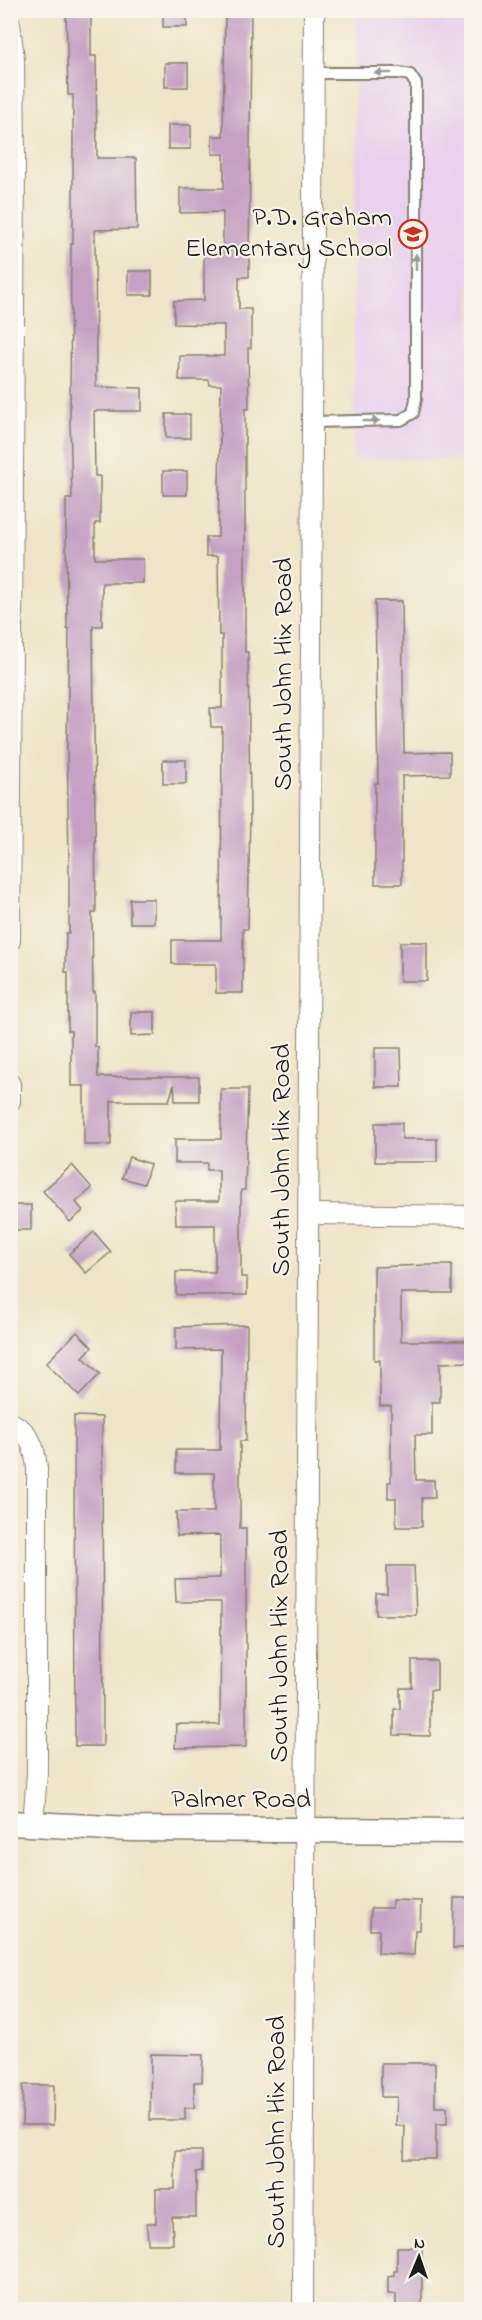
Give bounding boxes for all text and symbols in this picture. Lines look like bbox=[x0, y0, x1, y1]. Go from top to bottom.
one-way arrow bbox=[374, 68, 393, 78]
place label: P.D. Graham Elementary School bbox=[185, 199, 392, 269]
school or university icon: P.D. Graham Elementary School bbox=[397, 218, 429, 250]
one-way arrow bbox=[411, 253, 421, 272]
one-way arrow bbox=[362, 416, 381, 426]
street label: South John Hix Road bbox=[265, 558, 304, 790]
street label: South John Hix Road bbox=[263, 1044, 302, 1276]
street label: South John Hix Road bbox=[261, 1530, 300, 1762]
street label: Palmer Road bbox=[171, 1781, 311, 1820]
street label: South John Hix Road bbox=[258, 2016, 297, 2248]
north arrow bbox=[389, 2227, 449, 2287]
text: N bbox=[414, 2232, 425, 2256]

